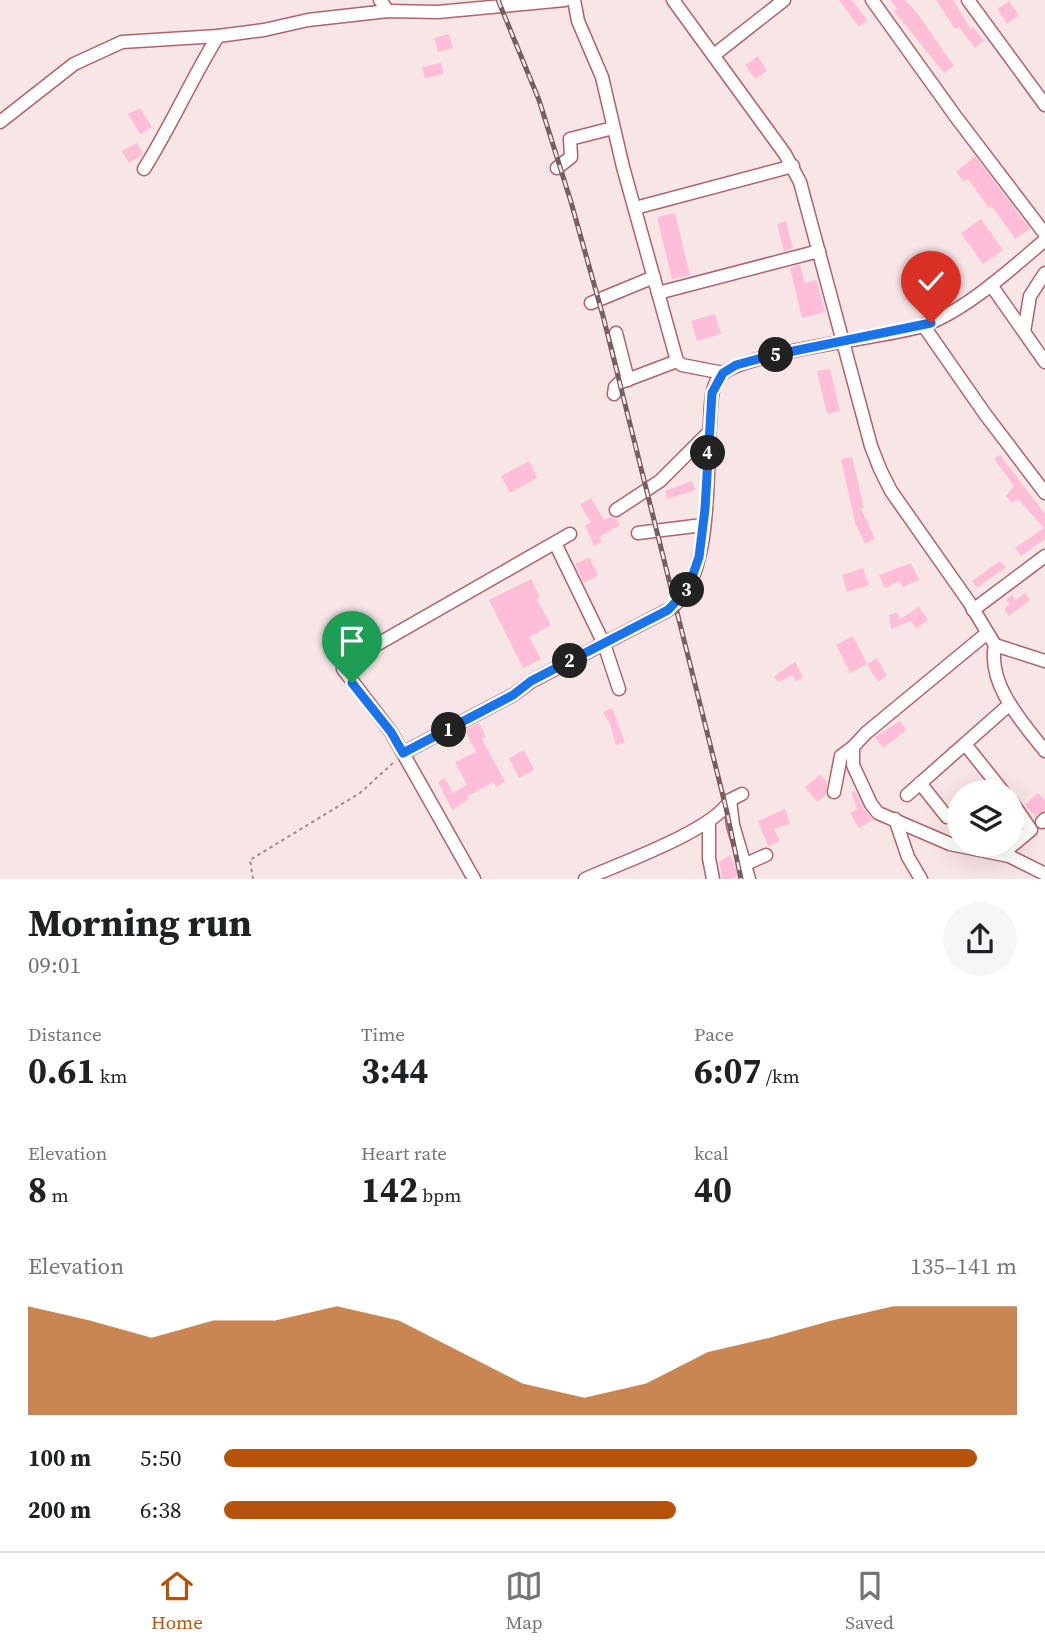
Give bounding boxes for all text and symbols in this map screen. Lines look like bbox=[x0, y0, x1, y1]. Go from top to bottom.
pin bbox=[901, 251, 961, 323]
icon: check bbox=[912, 262, 950, 300]
pin: 5 bbox=[758, 338, 794, 372]
text: 5 bbox=[770, 341, 781, 367]
pin: 4 bbox=[690, 435, 726, 470]
text: 4 bbox=[702, 439, 713, 465]
pin: 3 bbox=[670, 572, 704, 608]
text: 3 bbox=[681, 576, 692, 602]
pin bbox=[322, 611, 382, 683]
icon: arrive bbox=[333, 622, 371, 660]
pin: 2 bbox=[552, 644, 588, 678]
text: 2 bbox=[564, 647, 575, 673]
pin: 1 bbox=[432, 712, 466, 748]
text: 1 bbox=[443, 716, 454, 742]
map controls bbox=[947, 780, 1024, 857]
button: layers bbox=[947, 780, 1024, 857]
text: Morning run bbox=[28, 897, 252, 949]
button: share bbox=[943, 902, 1017, 976]
text: 09:01 bbox=[28, 949, 81, 981]
text: Distance bbox=[28, 1021, 102, 1047]
text: Time bbox=[361, 1021, 405, 1047]
text: Pace bbox=[694, 1021, 734, 1047]
text: 0.61 bbox=[28, 1047, 95, 1095]
text: 3:44 bbox=[361, 1047, 428, 1095]
text: 6:07 bbox=[694, 1047, 761, 1095]
text: km bbox=[95, 1063, 127, 1089]
text: /km bbox=[761, 1063, 800, 1089]
text: Elevation bbox=[28, 1140, 107, 1166]
text: Heart rate bbox=[361, 1140, 447, 1166]
text: kcal bbox=[694, 1140, 729, 1166]
text: 8 bbox=[28, 1166, 47, 1214]
text: 142 bbox=[361, 1166, 418, 1214]
text: 40 bbox=[694, 1166, 732, 1214]
text: m bbox=[47, 1182, 69, 1208]
text: bpm bbox=[418, 1182, 461, 1208]
text: Elevation bbox=[28, 1250, 124, 1282]
text: 135–141 m bbox=[910, 1250, 1017, 1282]
text: 100 m bbox=[28, 1442, 91, 1474]
text: 5:50 bbox=[140, 1442, 181, 1474]
text: 200 m bbox=[28, 1494, 91, 1526]
text: 6:38 bbox=[140, 1494, 181, 1526]
tab: Home bbox=[151, 1567, 203, 1635]
tab: Map bbox=[505, 1567, 543, 1635]
tab: Saved bbox=[845, 1567, 894, 1635]

